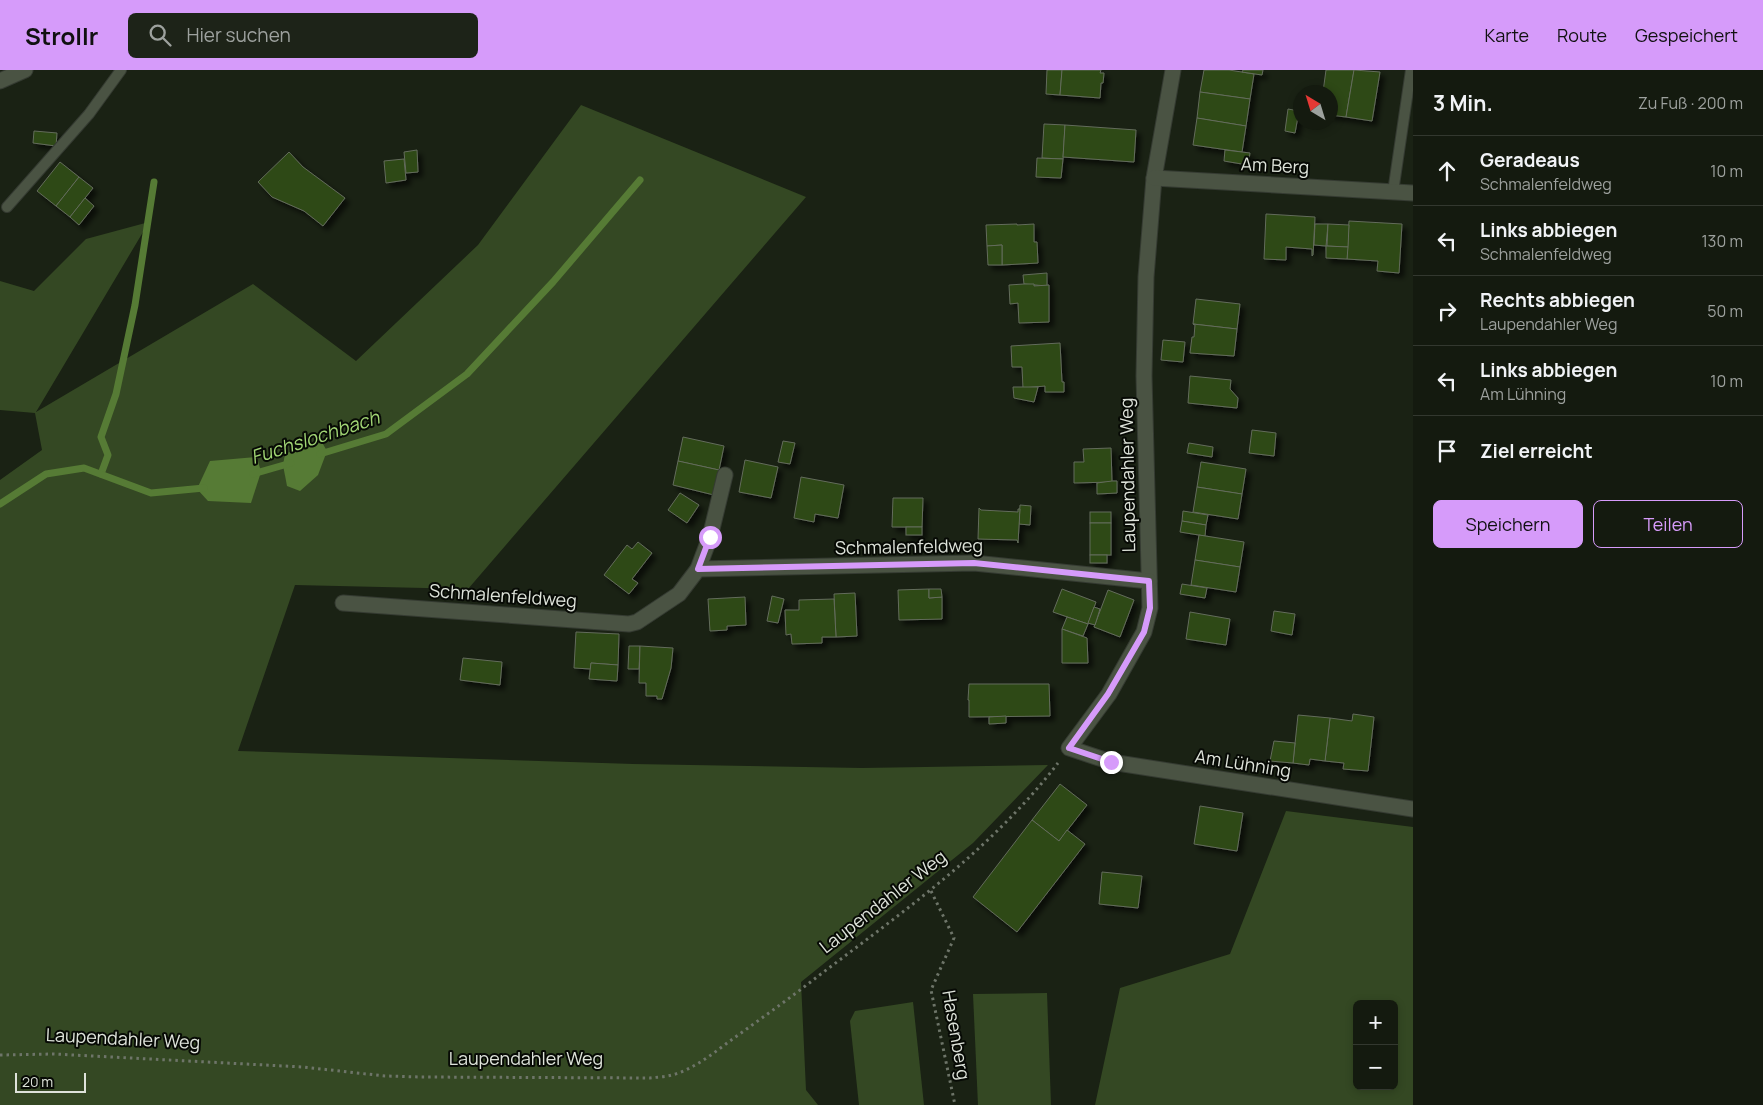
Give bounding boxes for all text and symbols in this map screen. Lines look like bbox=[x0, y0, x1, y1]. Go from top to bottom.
search box bbox=[128, 13, 478, 58]
text: Strollr bbox=[25, 19, 98, 52]
icon: search bbox=[146, 21, 174, 49]
text: Hier suchen bbox=[186, 22, 291, 48]
text: Karte bbox=[1484, 23, 1529, 47]
text: Route bbox=[1557, 23, 1607, 47]
text: Gespeichert bbox=[1635, 23, 1738, 47]
north arrow bbox=[1293, 85, 1338, 130]
text: 3 Min. bbox=[1433, 89, 1493, 117]
text: Zu Fuß · 200 m bbox=[1638, 92, 1743, 114]
text: Geradeaus bbox=[1480, 147, 1580, 173]
street label: Am Berg bbox=[1240, 151, 1310, 179]
icon: ahead bbox=[1433, 157, 1461, 185]
text: 10 m bbox=[1710, 160, 1743, 182]
text: Schmalenfeldweg bbox=[1480, 173, 1612, 195]
text: Links abbiegen bbox=[1480, 217, 1617, 243]
icon: left bbox=[1433, 227, 1461, 255]
text: 130 m bbox=[1701, 230, 1743, 252]
text: Schmalenfeldweg bbox=[1480, 243, 1612, 265]
text: Rechts abbiegen bbox=[1480, 287, 1635, 313]
icon: right bbox=[1433, 297, 1461, 325]
text: 50 m bbox=[1707, 300, 1743, 322]
text: Laupendahler Weg bbox=[1480, 313, 1617, 335]
text: Links abbiegen bbox=[1480, 357, 1617, 383]
icon: left bbox=[1433, 367, 1461, 395]
text: 10 m bbox=[1710, 370, 1743, 392]
text: Am Lühning bbox=[1480, 383, 1566, 405]
street label: Laupendahler Weg bbox=[1114, 398, 1140, 552]
water label: Fuchslochbach bbox=[247, 404, 383, 470]
icon: arrive bbox=[1433, 437, 1461, 465]
text: Ziel erreicht bbox=[1480, 438, 1593, 464]
button: Speichern bbox=[1433, 500, 1583, 548]
button: Teilen bbox=[1593, 500, 1743, 548]
route start bbox=[699, 526, 722, 549]
street label: Schmalenfeldweg bbox=[835, 533, 983, 559]
street label: Schmalenfeldweg bbox=[428, 578, 578, 612]
street label: Am Lühning bbox=[1193, 744, 1293, 782]
route end bbox=[1100, 751, 1123, 774]
street label: Laupendahler Weg bbox=[814, 844, 951, 958]
street label: Hasenberg bbox=[937, 988, 977, 1082]
map controls bbox=[1353, 1000, 1398, 1090]
button: + bbox=[1353, 1000, 1398, 1045]
street label: Laupendahler Weg bbox=[45, 1022, 201, 1054]
button: − bbox=[1353, 1045, 1398, 1090]
street label: Laupendahler Weg bbox=[449, 1046, 603, 1070]
scale bar bbox=[15, 1070, 86, 1093]
text: 20 m bbox=[22, 1072, 53, 1091]

